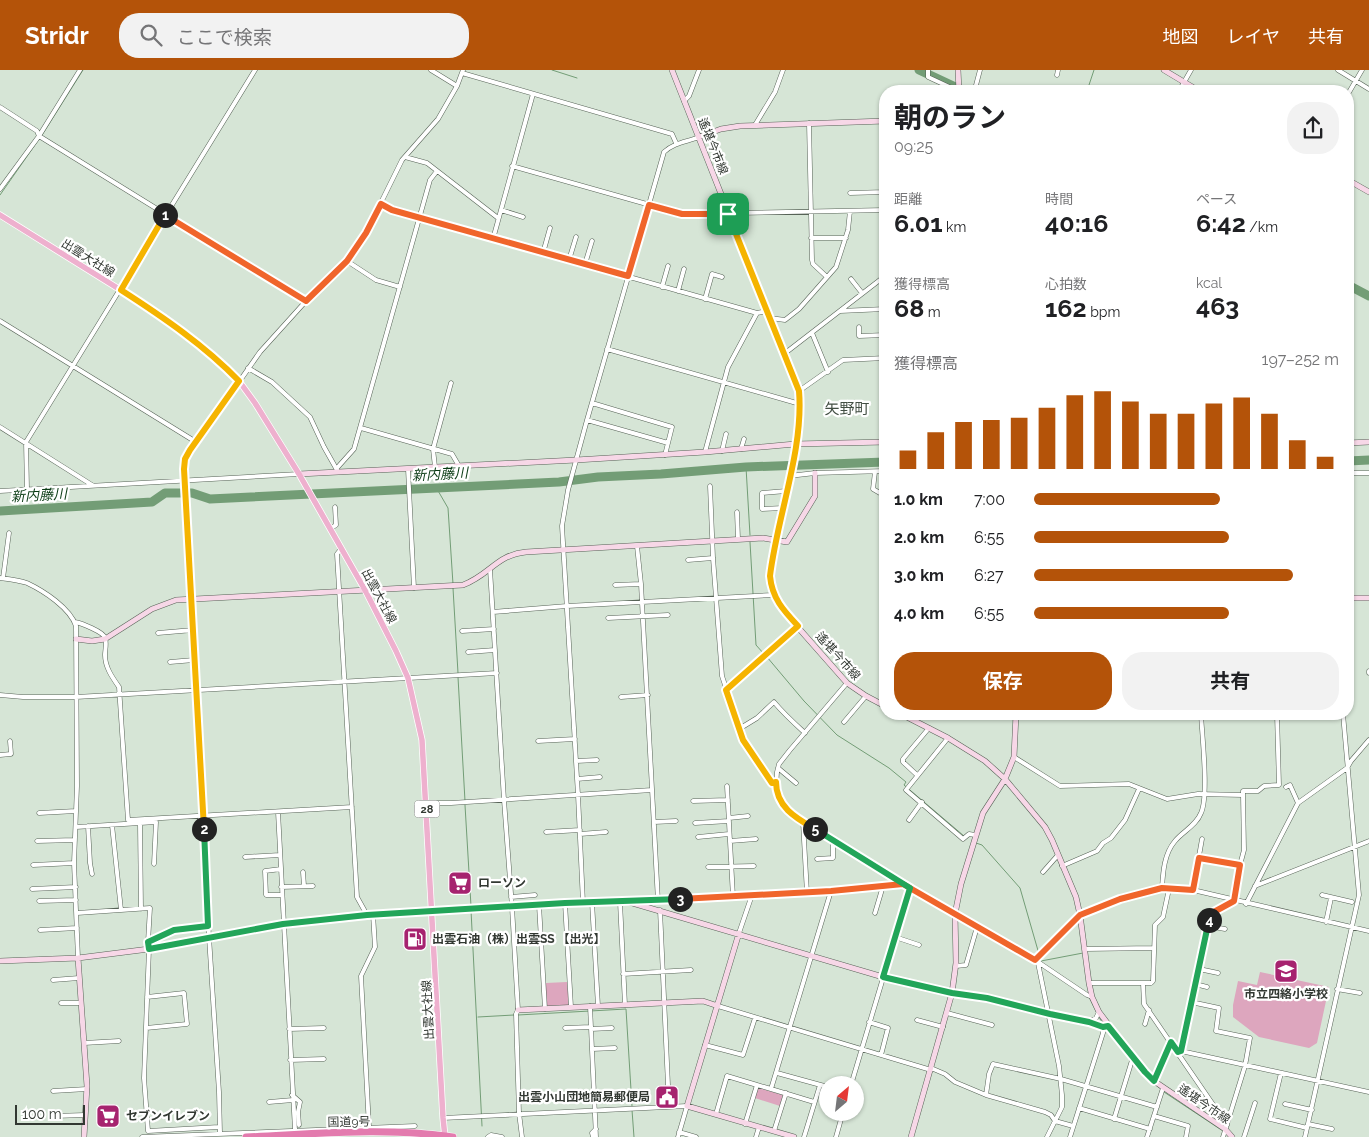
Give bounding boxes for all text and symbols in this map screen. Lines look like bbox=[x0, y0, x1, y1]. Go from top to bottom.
search box bbox=[119, 13, 469, 58]
text: Stridr bbox=[25, 21, 89, 50]
icon: search bbox=[137, 21, 165, 49]
text: ここで検索 bbox=[177, 26, 272, 48]
text: 地図 bbox=[1163, 26, 1199, 47]
text: レイヤ bbox=[1227, 26, 1280, 47]
text: 共有 bbox=[1308, 26, 1344, 47]
text: 朝のラン bbox=[894, 101, 1006, 134]
button: share bbox=[1287, 102, 1339, 154]
street label: 遙堪今市線 bbox=[695, 116, 731, 176]
text: 09:25 bbox=[894, 137, 933, 156]
text: 距離 bbox=[894, 191, 922, 207]
text: 時間 bbox=[1045, 191, 1073, 207]
text: ペース bbox=[1196, 191, 1237, 207]
pin bbox=[707, 193, 749, 235]
icon: arrive bbox=[714, 200, 742, 228]
pin: 1 bbox=[152, 202, 178, 228]
text: 1 bbox=[162, 207, 169, 223]
text: 6.01 bbox=[894, 208, 943, 238]
text: 40:16 bbox=[1045, 208, 1108, 238]
text: 6:42 bbox=[1196, 208, 1246, 238]
text: km bbox=[943, 219, 966, 235]
text: /km bbox=[1246, 219, 1278, 235]
street label: 出雲大社線 bbox=[59, 236, 117, 280]
text: kcal bbox=[1196, 275, 1222, 291]
text: 獲得標高 bbox=[894, 276, 950, 292]
text: 心拍数 bbox=[1045, 276, 1087, 292]
text: 463 bbox=[1196, 291, 1239, 321]
text: 68 bbox=[894, 293, 924, 323]
text: 162 bbox=[1045, 293, 1087, 323]
text: m bbox=[924, 304, 941, 320]
text: bpm bbox=[1087, 304, 1120, 320]
text: 197–252 m bbox=[1262, 350, 1339, 369]
text: 獲得標高 bbox=[894, 354, 958, 373]
district label: 矢野町 bbox=[824, 400, 870, 418]
water label: 新内藤川 bbox=[412, 464, 470, 483]
water label: 新内藤川 bbox=[11, 485, 69, 504]
text: 1.0 km bbox=[894, 490, 943, 509]
text: 7:00 bbox=[974, 490, 1005, 509]
text: 2.0 km bbox=[894, 528, 944, 547]
text: 6:55 bbox=[974, 528, 1004, 547]
street label: 出雲大社線 bbox=[359, 566, 399, 626]
text: 3.0 km bbox=[894, 566, 944, 585]
text: 6:27 bbox=[974, 566, 1004, 585]
text: 4.0 km bbox=[894, 604, 944, 623]
text: 6:55 bbox=[974, 604, 1004, 623]
street label: 遙堪今市線 bbox=[813, 629, 863, 683]
button: 保存 bbox=[894, 652, 1112, 710]
button: 共有 bbox=[1122, 652, 1339, 710]
road number: 28 bbox=[414, 801, 440, 818]
pin: 2 bbox=[192, 816, 216, 842]
pin: 5 bbox=[802, 816, 828, 842]
text: 2 bbox=[201, 821, 208, 837]
text: 5 bbox=[812, 821, 819, 837]
supermarket icon: ローソン bbox=[447, 870, 473, 896]
place label: ローソン bbox=[478, 876, 526, 890]
pin: 3 bbox=[668, 886, 692, 912]
text: 3 bbox=[677, 891, 684, 907]
pin: 4 bbox=[1196, 908, 1222, 932]
text: 4 bbox=[1206, 912, 1214, 928]
fuel station icon: 出雲石油（株）出雲SS 【出光】 bbox=[402, 926, 428, 952]
place label: 出雲石油（株）出雲SS 【出光】 bbox=[432, 932, 606, 946]
school or university icon: 市立四絡小学校 bbox=[1273, 958, 1299, 984]
street label: 出雲大社線 bbox=[419, 980, 437, 1040]
place label: 市立四絡小学校 bbox=[1244, 987, 1328, 1001]
north arrow bbox=[819, 1076, 864, 1121]
map controls bbox=[819, 1076, 864, 1121]
street label: 遙堪今市線 bbox=[1175, 1081, 1233, 1127]
public building icon: 出雲小山団地簡易郵便局 bbox=[654, 1084, 680, 1110]
place label: 出雲小山団地簡易郵便局 bbox=[518, 1090, 650, 1104]
scale bar bbox=[15, 1102, 85, 1125]
supermarket icon: セブンイレブン bbox=[95, 1103, 121, 1129]
text: 100 m bbox=[22, 1106, 62, 1122]
place label: セブンイレブン bbox=[126, 1109, 210, 1123]
street label: 国道9号 bbox=[327, 1115, 371, 1129]

